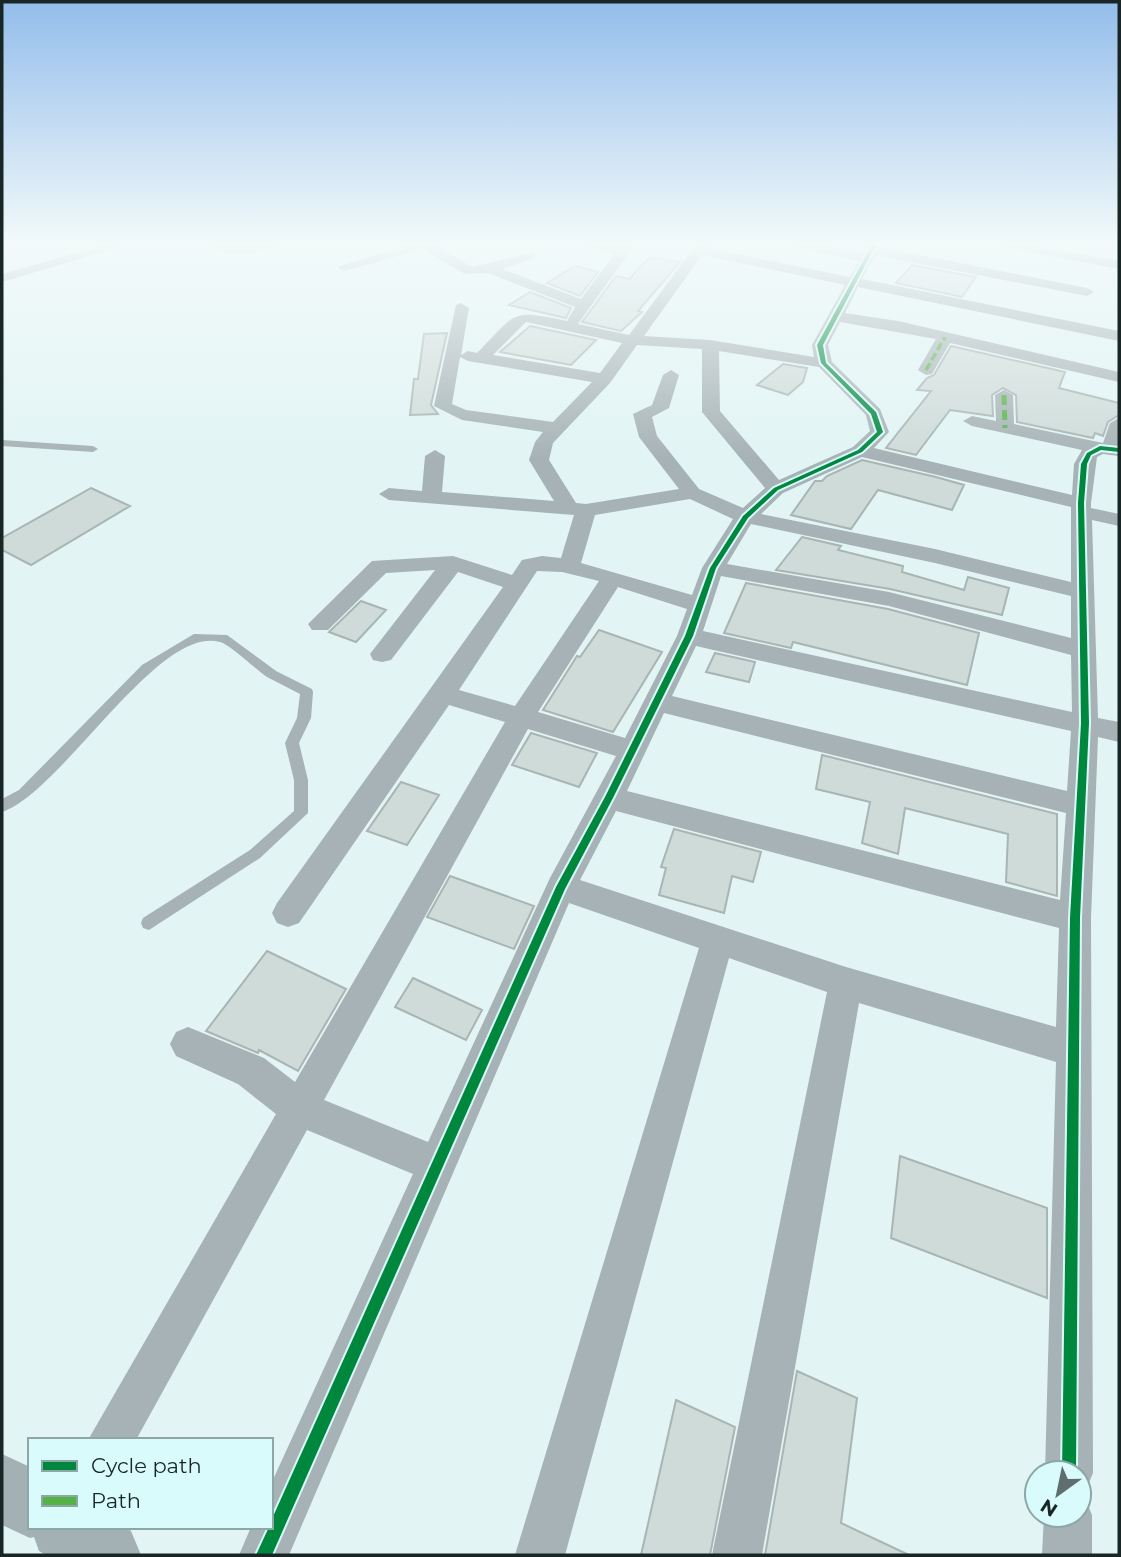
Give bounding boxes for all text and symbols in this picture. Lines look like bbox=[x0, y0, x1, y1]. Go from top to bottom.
legend bbox=[28, 1438, 273, 1529]
text: Cycle path bbox=[91, 1453, 202, 1478]
north arrow bbox=[1023, 1459, 1093, 1529]
text: Path bbox=[91, 1488, 141, 1513]
text: N bbox=[1036, 1494, 1062, 1522]

